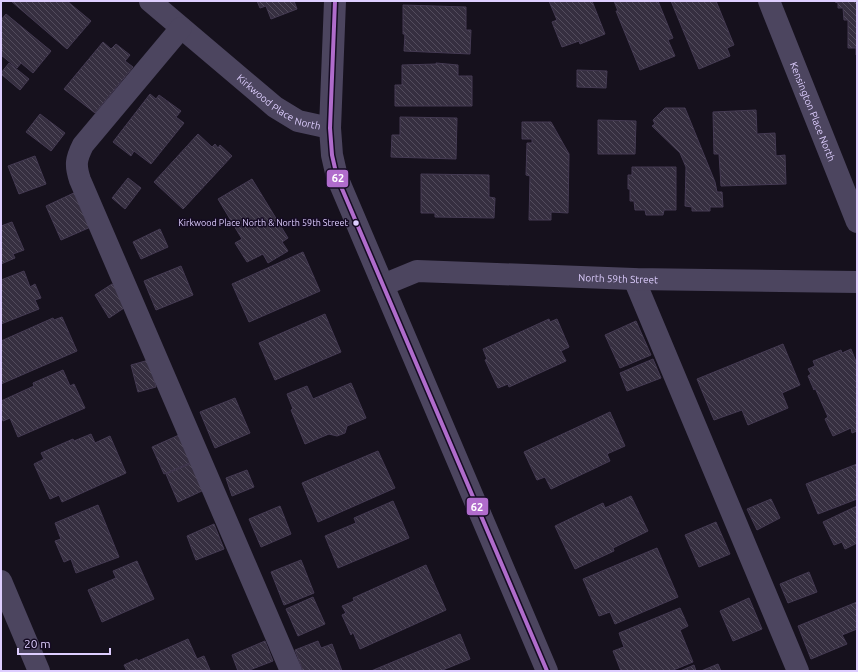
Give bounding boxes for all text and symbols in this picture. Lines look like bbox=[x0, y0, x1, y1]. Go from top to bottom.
street label: Kensington Place North bbox=[788, 60, 838, 163]
street label: Kirkwood Place North bbox=[235, 72, 322, 131]
line badge: 62 bbox=[326, 169, 349, 188]
text: 62 bbox=[332, 172, 344, 184]
place label: Kirkwood Place North & North 59th Street bbox=[178, 218, 348, 228]
marker: Kirkwood Place North & North 59th Street bbox=[351, 218, 361, 228]
street label: North 59th Street bbox=[578, 271, 658, 285]
line badge: 62 bbox=[466, 497, 489, 516]
text: 62 bbox=[471, 501, 483, 513]
scale bar bbox=[18, 630, 110, 656]
text: 20 m bbox=[24, 637, 51, 650]

